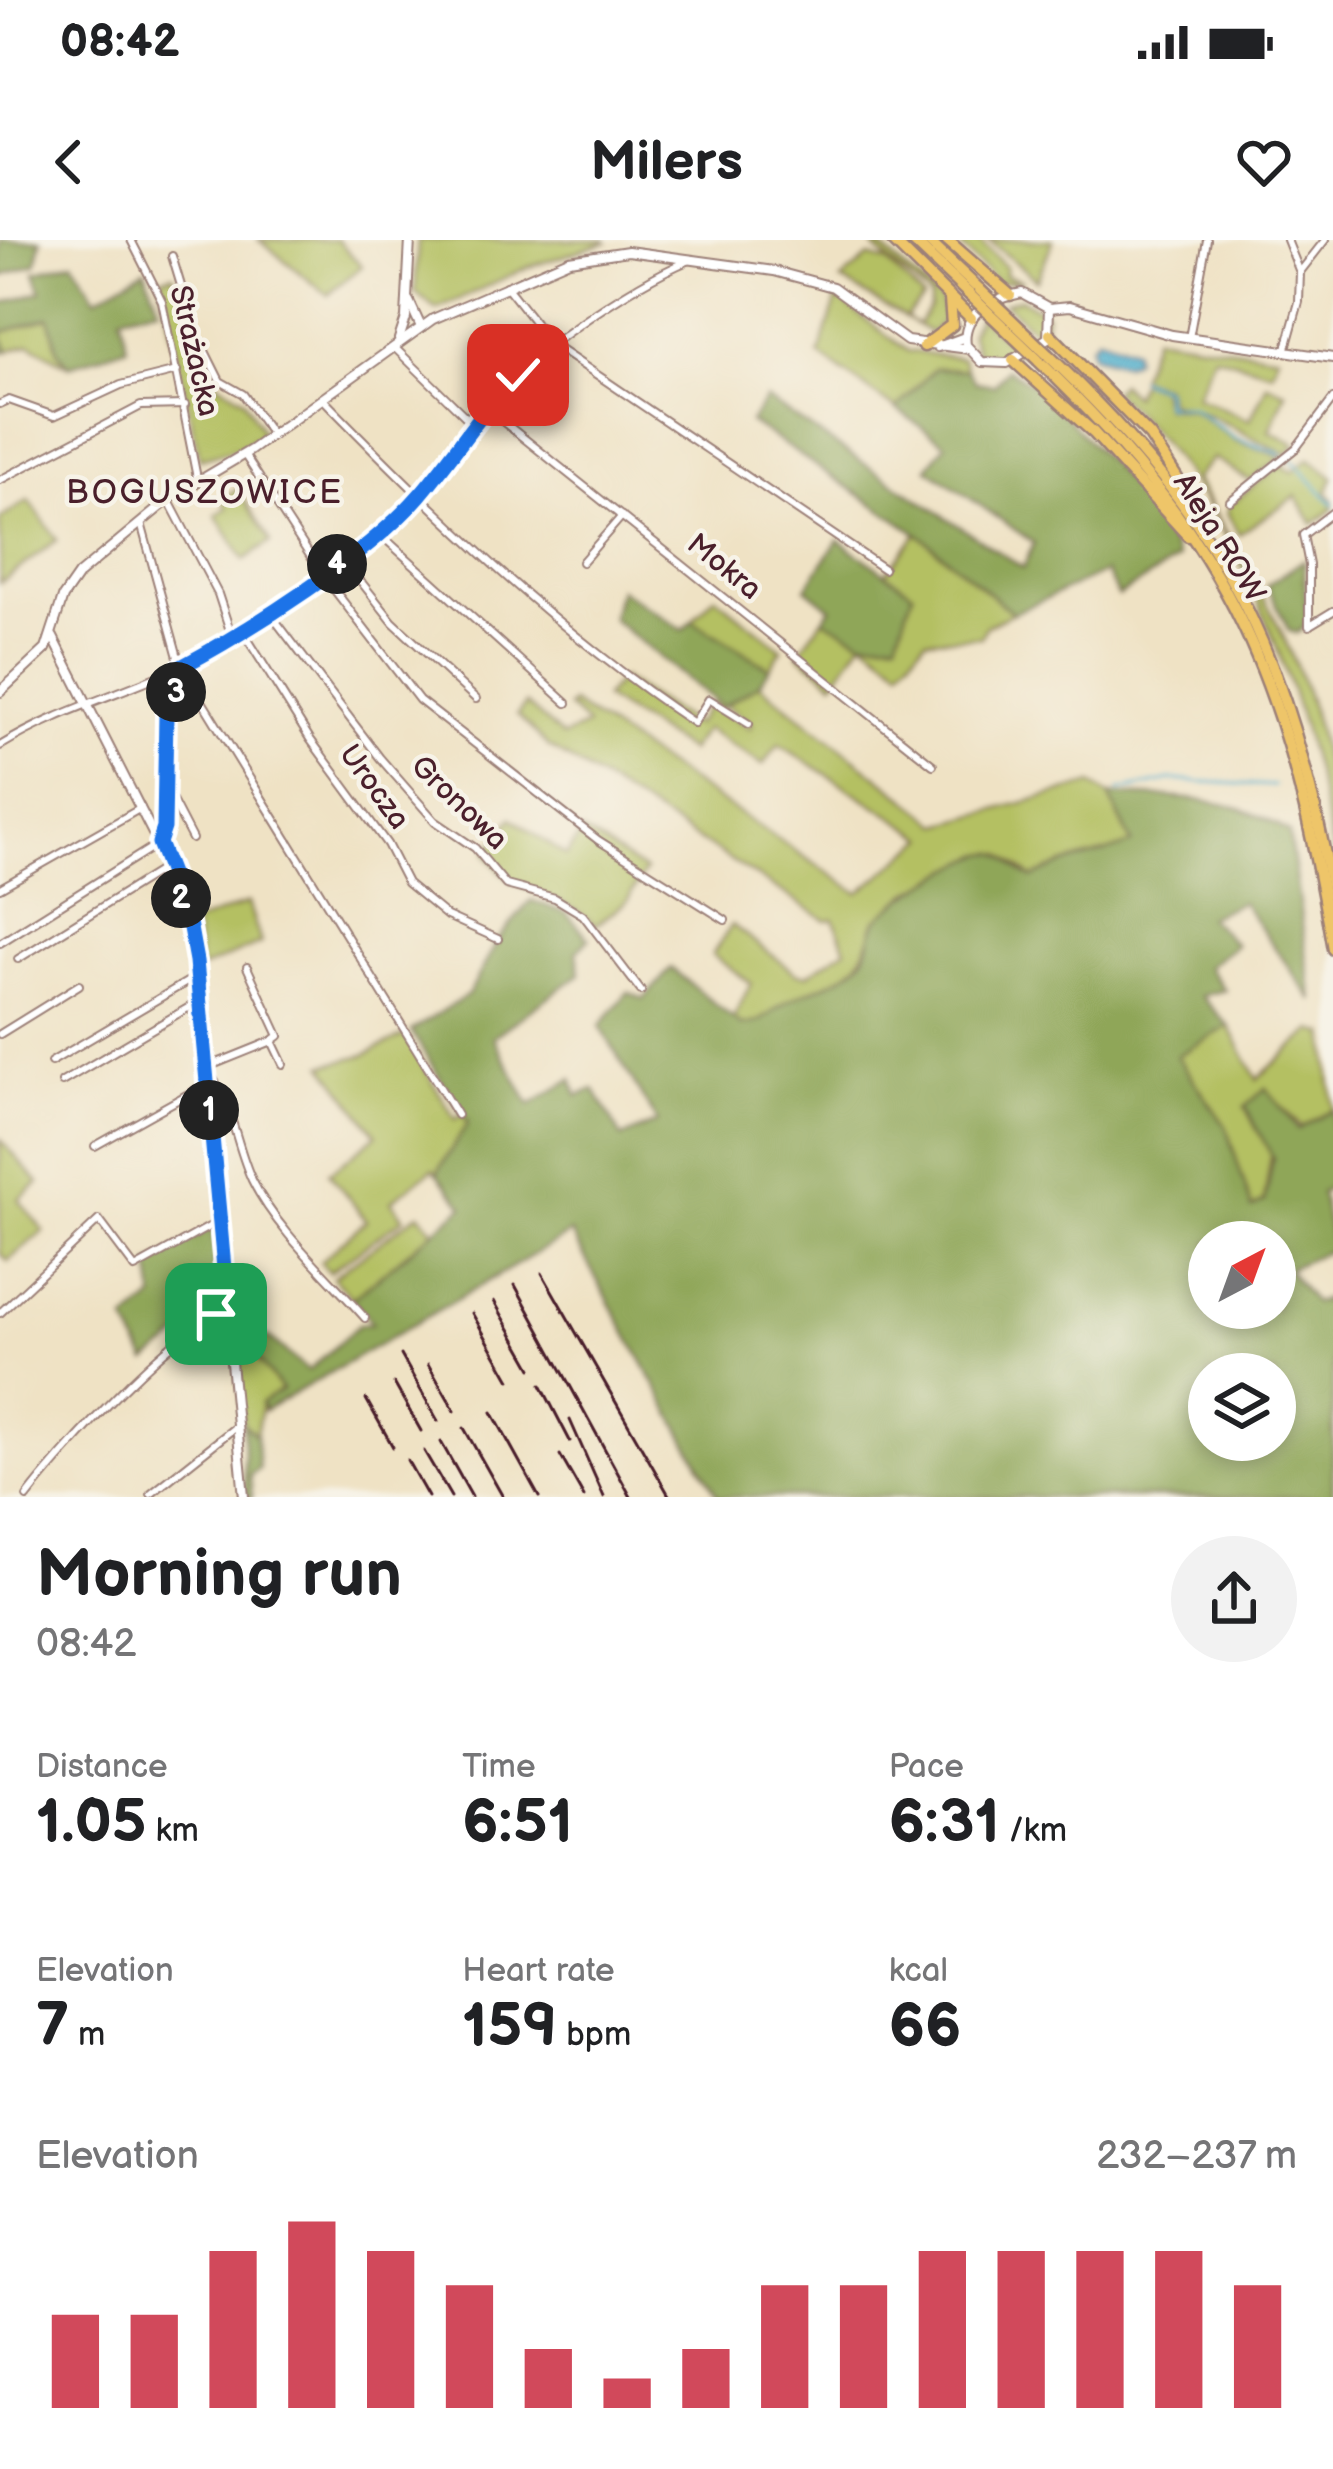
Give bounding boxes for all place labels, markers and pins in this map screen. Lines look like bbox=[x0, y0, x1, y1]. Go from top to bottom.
pin bbox=[467, 324, 569, 426]
pin: 4 bbox=[307, 534, 367, 594]
pin: 3 bbox=[146, 662, 206, 722]
pin: 2 bbox=[151, 868, 211, 928]
pin: 1 bbox=[179, 1080, 239, 1140]
pin bbox=[165, 1263, 267, 1365]

